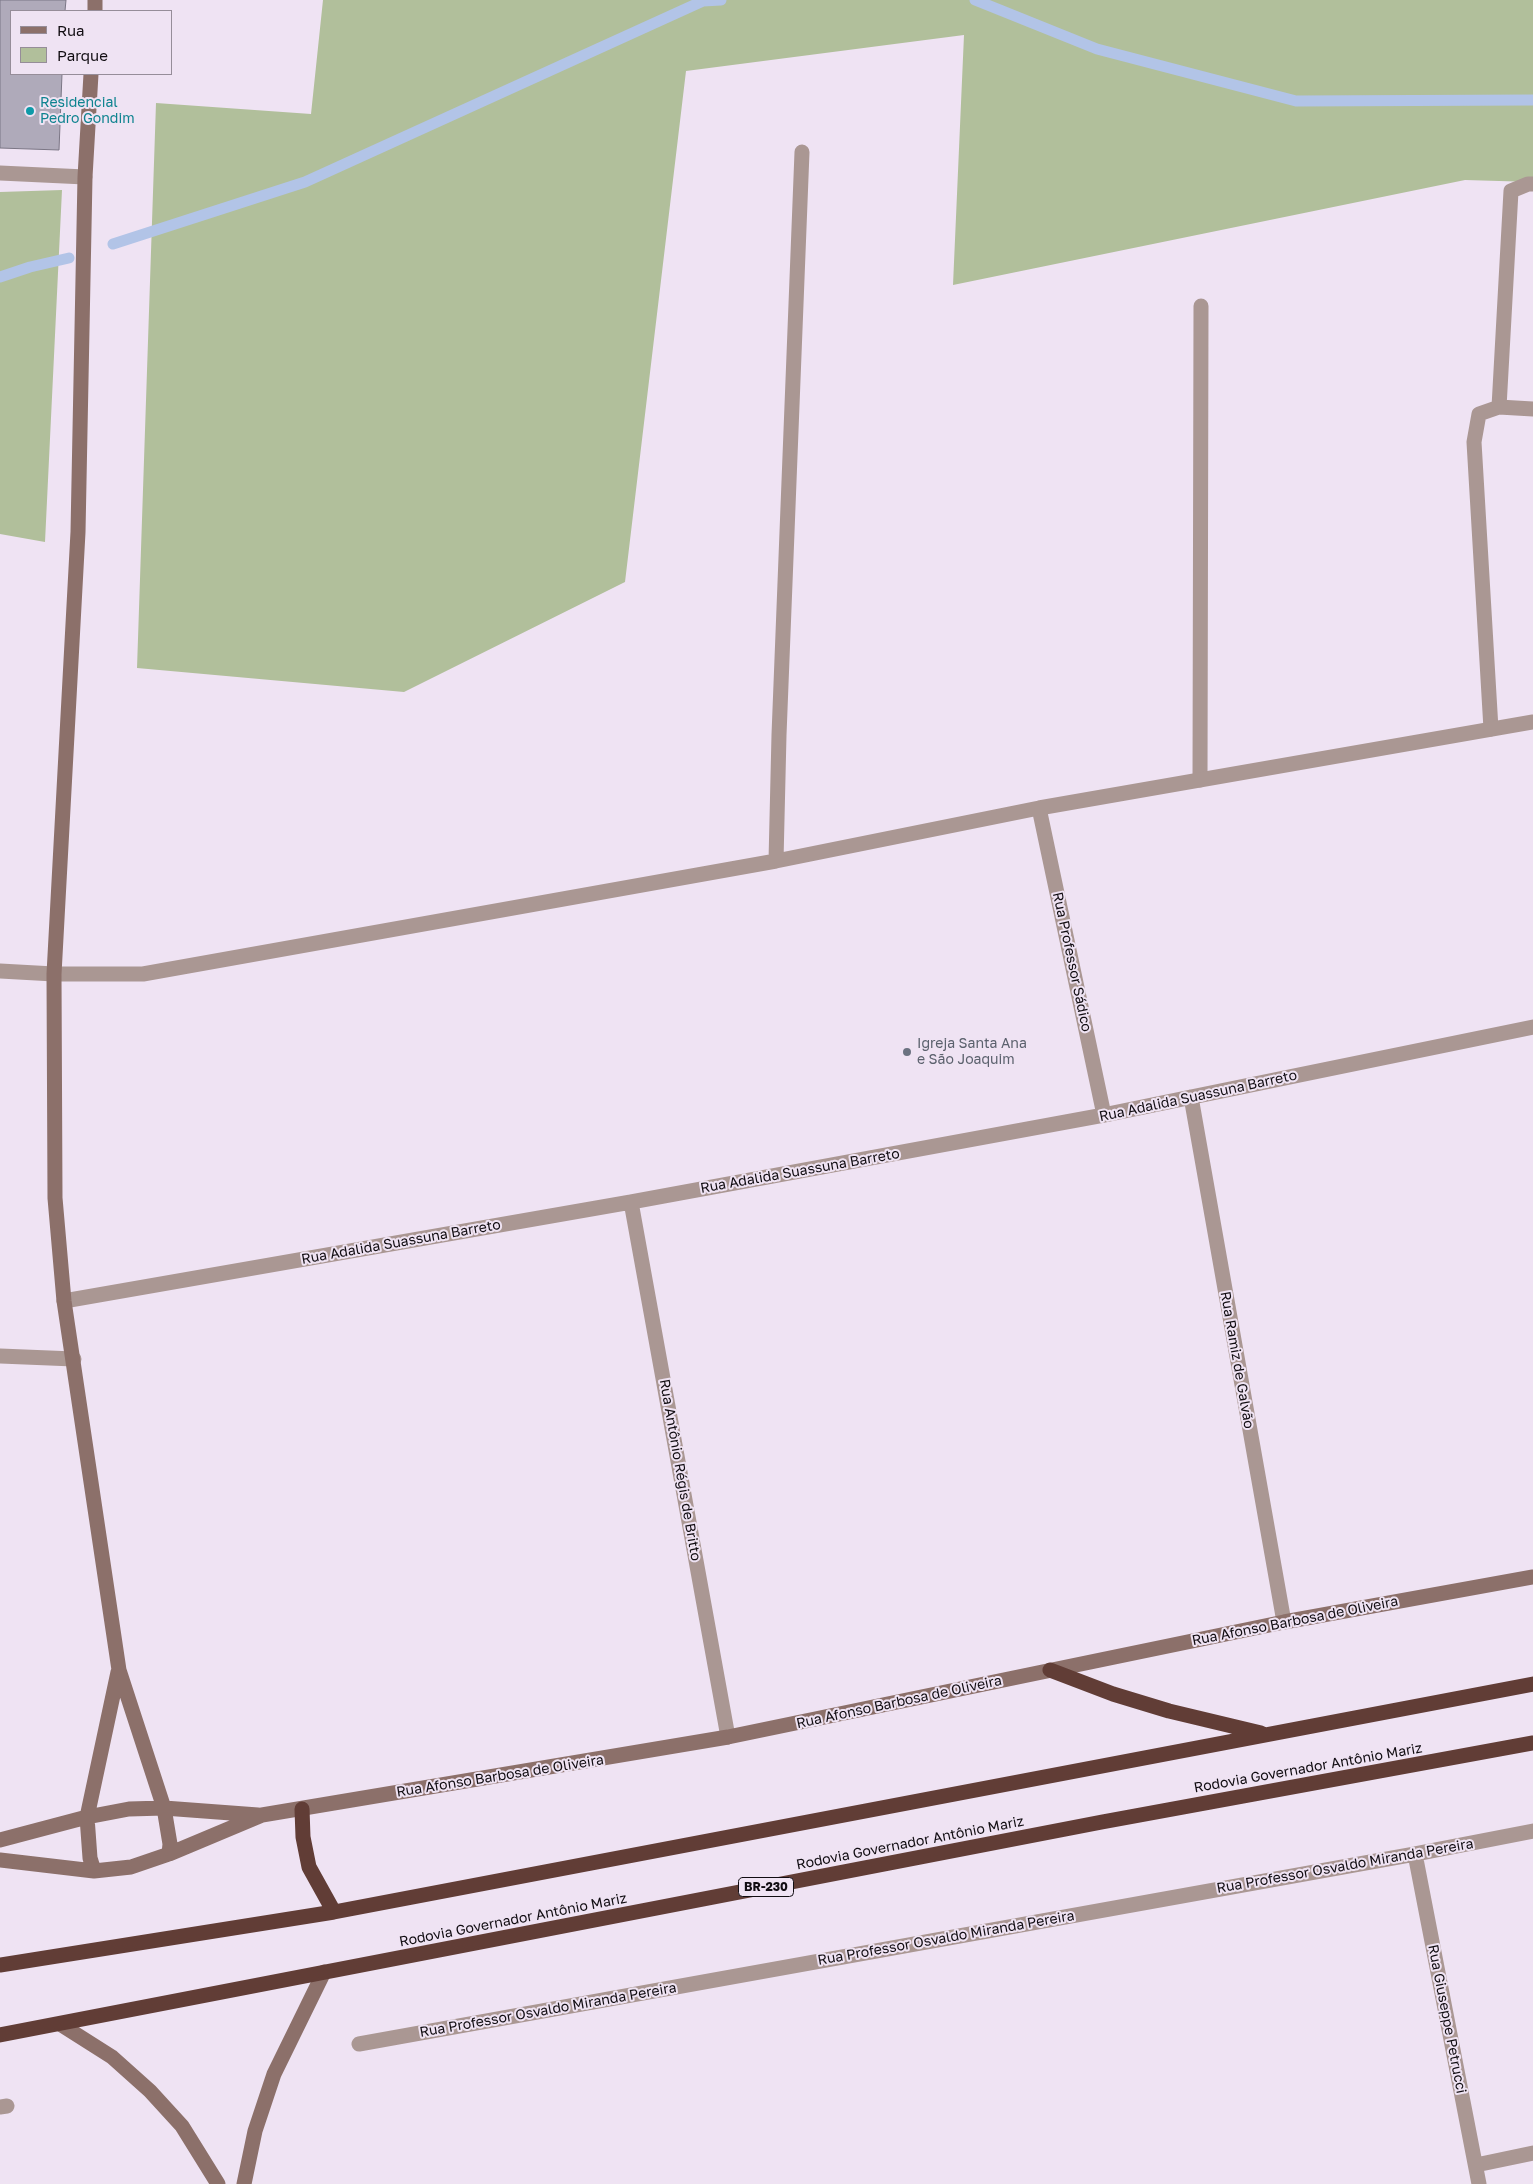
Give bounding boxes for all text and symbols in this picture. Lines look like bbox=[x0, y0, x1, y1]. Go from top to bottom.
legend bbox=[10, 10, 172, 75]
text: Rua bbox=[57, 21, 84, 39]
text: Parque bbox=[57, 46, 108, 64]
place label: Residencial Pedro Gondim bbox=[40, 95, 135, 128]
marker: Residencial Pedro Gondim bbox=[24, 105, 36, 117]
street label: Rua Professor Sádico bbox=[1049, 891, 1095, 1033]
place label: Igreja Santa Ana e São Joaquim bbox=[917, 1036, 1027, 1068]
marker: Igreja Santa Ana e São Joaquim bbox=[901, 1046, 913, 1058]
street label: Rua Adalida Suassuna Barreto bbox=[1097, 1067, 1299, 1125]
street label: Rua Adalida Suassuna Barreto bbox=[699, 1145, 901, 1197]
street label: Rua Adalida Suassuna Barreto bbox=[300, 1216, 502, 1268]
street label: Rua Ramiz de Galvão bbox=[1217, 1290, 1257, 1430]
street label: Rua Antônio Régis de Britto bbox=[656, 1378, 704, 1562]
street label: Rua Afonso Barbosa de Oliveira bbox=[1191, 1593, 1399, 1649]
street label: Rua Afonso Barbosa de Oliveira bbox=[795, 1672, 1003, 1732]
street label: Rodovia Governador Antônio Mariz bbox=[1193, 1740, 1423, 1796]
street label: Rua Afonso Barbosa de Oliveira bbox=[395, 1751, 605, 1801]
street label: Rodovia Governador Antônio Mariz bbox=[795, 1813, 1025, 1873]
street label: Rua Professor Osvaldo Miranda Pereira bbox=[1215, 1835, 1475, 1897]
road number: BR-230 bbox=[738, 1878, 794, 1896]
street label: Rodovia Governador Antônio Mariz bbox=[398, 1890, 628, 1950]
street label: Rua Professor Osvaldo Miranda Pereira bbox=[816, 1907, 1076, 1969]
street label: Rua Giuseppe Petrucci bbox=[1424, 1943, 1470, 2095]
street label: Rua Professor Osvaldo Miranda Pereira bbox=[418, 1979, 678, 2041]

